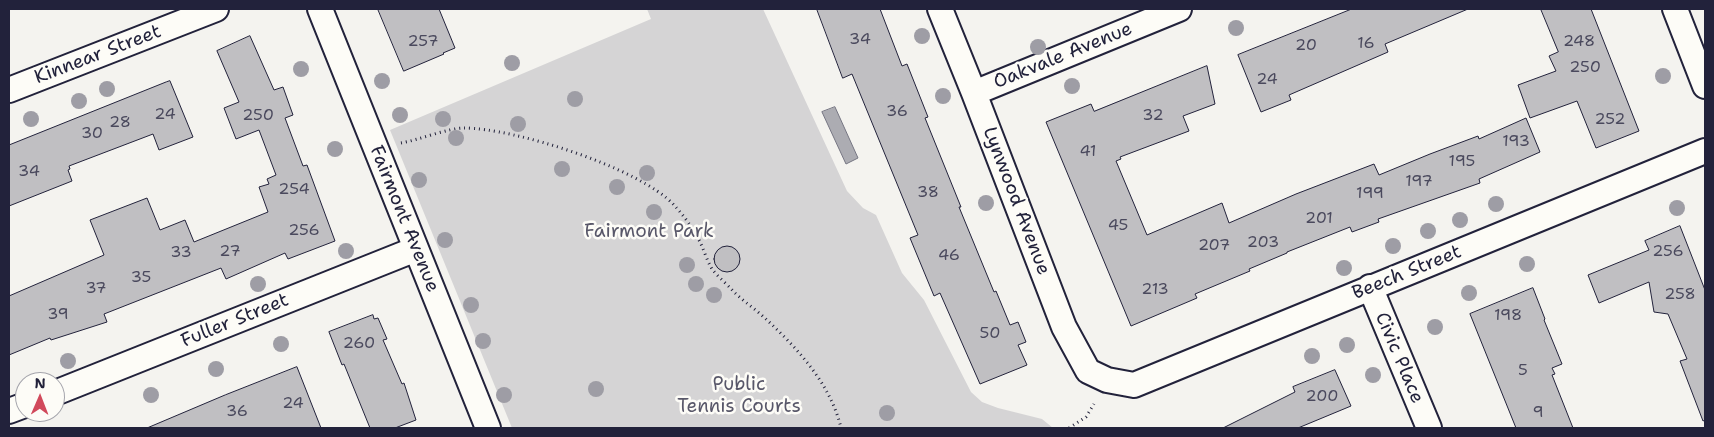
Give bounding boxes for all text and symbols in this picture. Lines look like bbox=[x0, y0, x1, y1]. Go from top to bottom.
street label: Oakvale Avenue bbox=[990, 18, 1136, 94]
street label: Kinnear Street bbox=[31, 20, 165, 90]
house number: 34 bbox=[849, 30, 871, 50]
house number: 257 bbox=[407, 32, 439, 52]
house number: 248 bbox=[1563, 32, 1595, 52]
house number: 16 bbox=[1357, 34, 1375, 54]
house number: 20 bbox=[1295, 36, 1317, 56]
house number: 250 bbox=[1569, 58, 1601, 78]
house number: 24 bbox=[1256, 70, 1278, 90]
house number: 36 bbox=[886, 102, 908, 122]
house number: 24 bbox=[154, 105, 176, 125]
house number: 250 bbox=[242, 106, 274, 126]
house number: 32 bbox=[1142, 106, 1164, 126]
house number: 252 bbox=[1594, 110, 1626, 130]
house number: 28 bbox=[109, 113, 131, 133]
house number: 30 bbox=[81, 124, 103, 144]
street label: Lynwood Avenue bbox=[977, 124, 1055, 278]
house number: 193 bbox=[1502, 132, 1530, 152]
street label: Fairmont Avenue bbox=[364, 142, 444, 296]
house number: 41 bbox=[1079, 142, 1097, 162]
house number: 195 bbox=[1449, 152, 1475, 172]
house number: 34 bbox=[18, 162, 40, 182]
house number: 197 bbox=[1405, 172, 1433, 192]
house number: 254 bbox=[278, 180, 310, 200]
house number: 38 bbox=[917, 183, 939, 203]
house number: 199 bbox=[1356, 184, 1384, 204]
house number: 201 bbox=[1305, 209, 1333, 229]
house number: 45 bbox=[1108, 216, 1128, 236]
house number: 256 bbox=[288, 221, 320, 241]
park label: Fairmont Park bbox=[584, 221, 714, 243]
house number: 203 bbox=[1247, 233, 1279, 253]
house number: 207 bbox=[1198, 236, 1230, 256]
street label: Beech Street bbox=[1349, 241, 1465, 305]
house number: 27 bbox=[219, 242, 241, 262]
house number: 256 bbox=[1652, 242, 1684, 262]
house number: 33 bbox=[170, 243, 192, 263]
house number: 46 bbox=[938, 246, 960, 266]
house number: 35 bbox=[131, 268, 151, 288]
house number: 37 bbox=[85, 279, 107, 299]
house number: 213 bbox=[1141, 280, 1169, 300]
house number: 258 bbox=[1664, 285, 1696, 305]
street label: Fuller Street bbox=[178, 289, 292, 353]
house number: 39 bbox=[47, 305, 69, 325]
house number: 198 bbox=[1494, 306, 1522, 326]
street label: Civic Place bbox=[1370, 309, 1428, 407]
house number: 50 bbox=[980, 324, 1000, 344]
house number: 260 bbox=[343, 334, 375, 354]
house number: 5 bbox=[1518, 361, 1528, 381]
north arrow bbox=[15, 372, 65, 422]
text: N bbox=[35, 374, 46, 392]
park label: Public Tennis Courts bbox=[677, 374, 801, 418]
house number: 200 bbox=[1306, 387, 1338, 407]
house number: 24 bbox=[282, 394, 304, 414]
house number: 36 bbox=[226, 402, 248, 422]
house number: 9 bbox=[1532, 403, 1544, 423]

